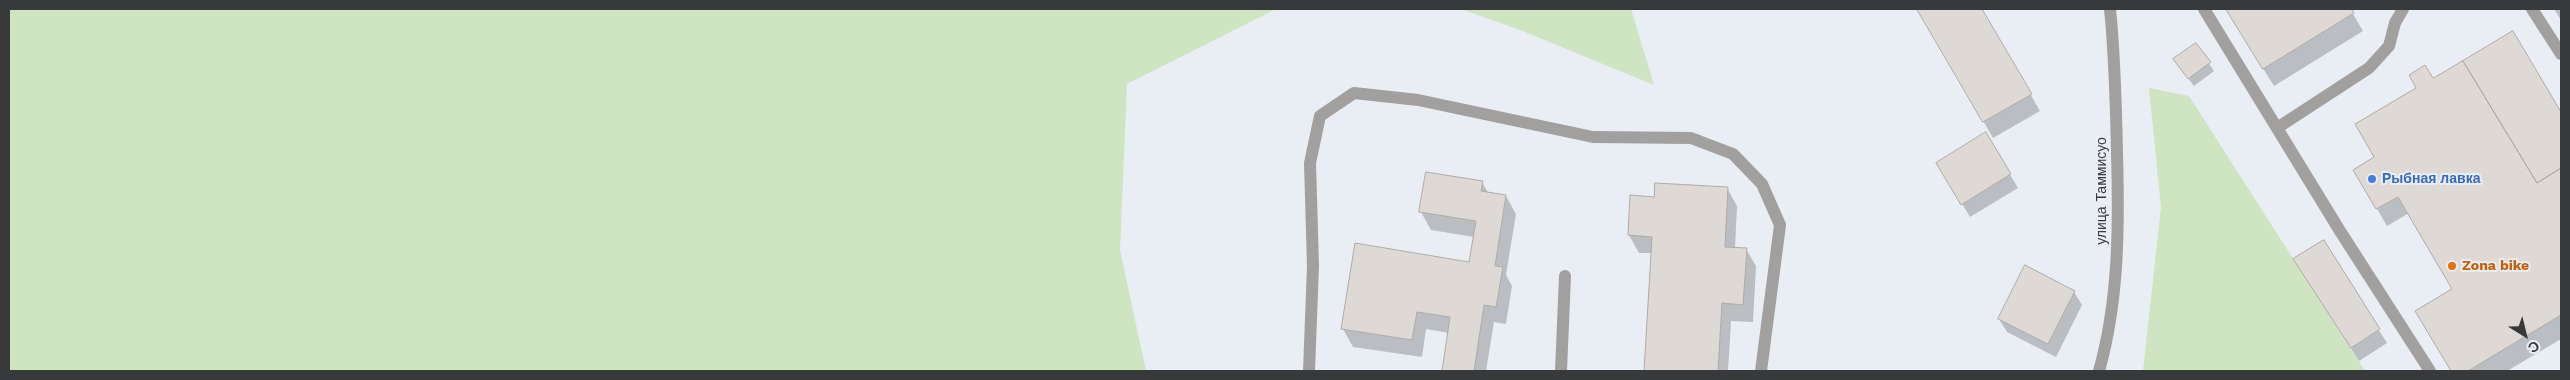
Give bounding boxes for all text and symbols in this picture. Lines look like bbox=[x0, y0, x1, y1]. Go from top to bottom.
street label: улица Таммисуо bbox=[2094, 137, 2110, 245]
place label: Рыбная лавка bbox=[2382, 171, 2480, 187]
marker: Рыбная лавка bbox=[2366, 173, 2378, 185]
place label: Zona bike bbox=[2462, 258, 2529, 274]
marker: Zona bike bbox=[2446, 260, 2458, 272]
north arrow bbox=[2500, 310, 2550, 360]
text: С bbox=[2525, 338, 2543, 357]

